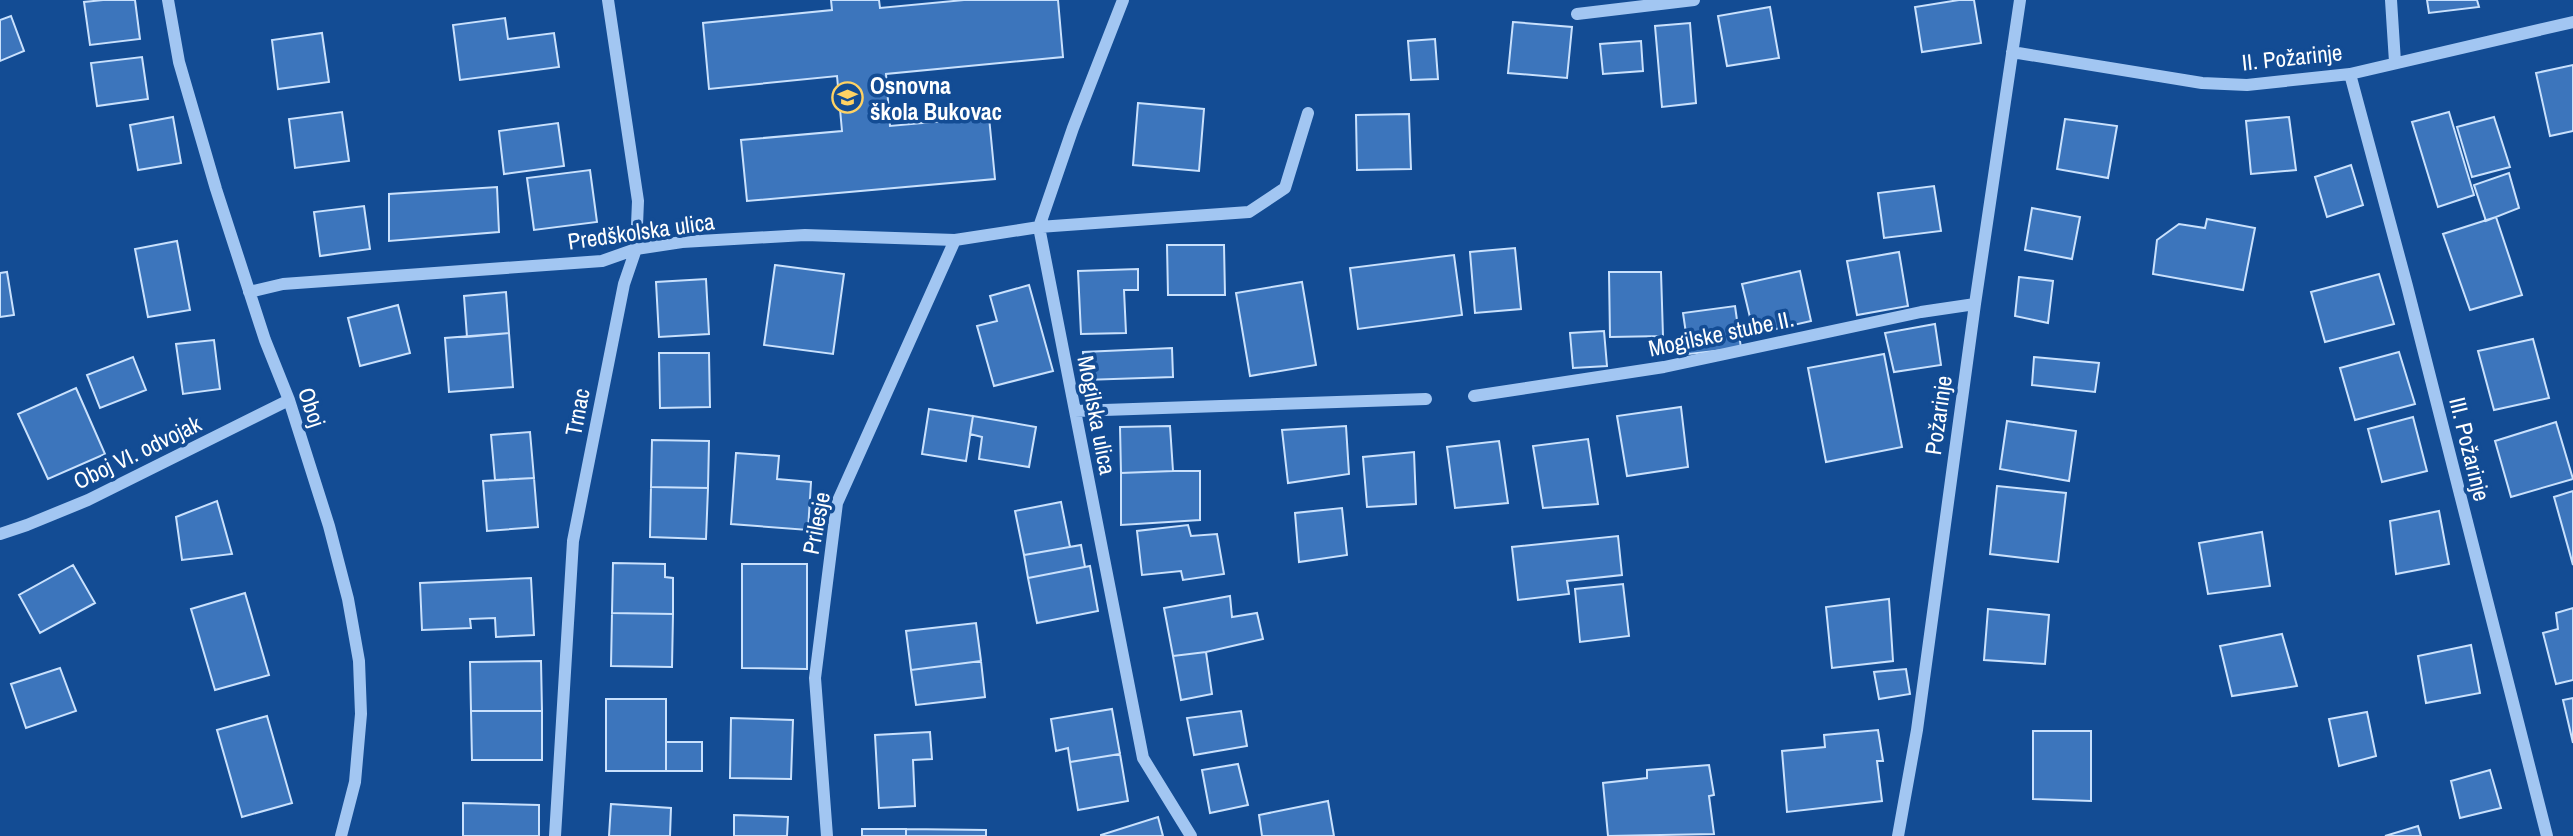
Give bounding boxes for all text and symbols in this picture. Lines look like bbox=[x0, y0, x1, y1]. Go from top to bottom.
street label: II. Požarinje bbox=[2240, 36, 2344, 78]
place label: Osnovna škola Bukovac bbox=[870, 70, 1002, 127]
school or university icon: Osnovna škola Bukovac bbox=[830, 81, 864, 115]
street label: Predškolska ulica bbox=[566, 205, 717, 257]
street label: Mogilske stube II. bbox=[1645, 302, 1797, 364]
street label: Mogilska ulica bbox=[1070, 353, 1124, 478]
street label: Požarinje bbox=[1917, 373, 1959, 457]
street label: Oboj bbox=[291, 383, 333, 431]
street label: Trnac bbox=[557, 386, 597, 438]
street label: III. Požarinje bbox=[2442, 394, 2498, 504]
street label: Oboj VI. odvojak bbox=[68, 407, 206, 496]
street label: Prilesje bbox=[795, 489, 837, 557]

